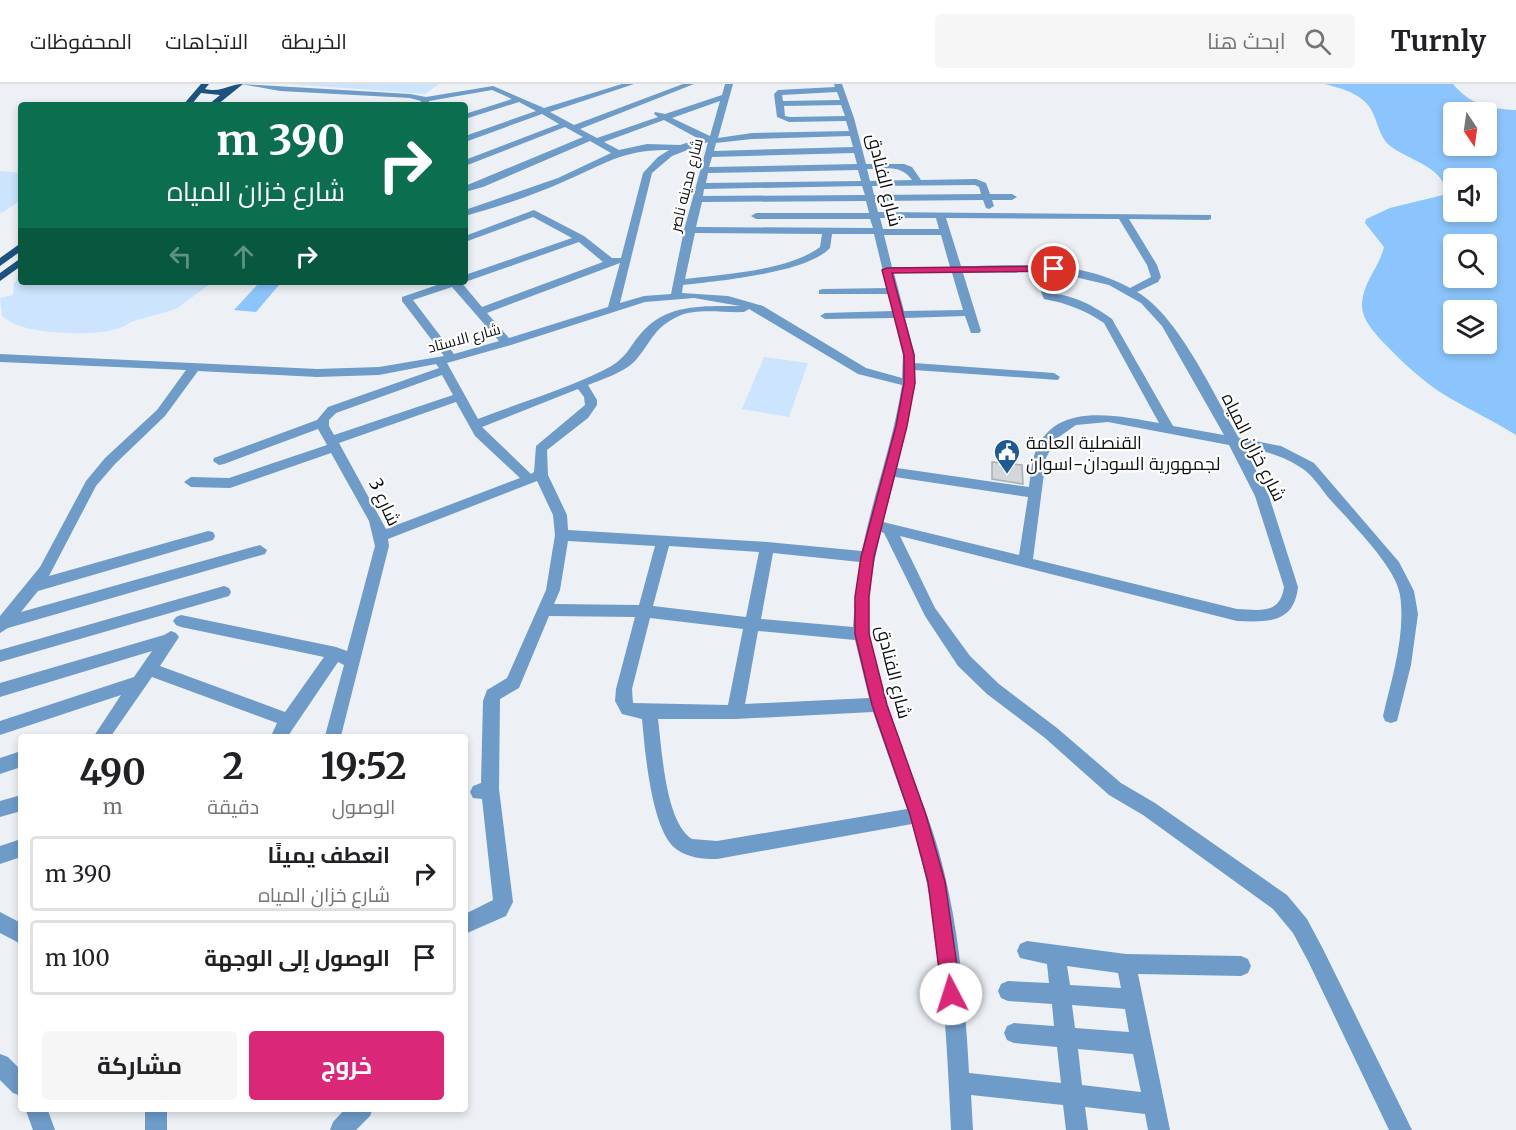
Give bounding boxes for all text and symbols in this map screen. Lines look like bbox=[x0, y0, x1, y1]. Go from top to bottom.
search box bbox=[935, 14, 1355, 68]
text: Turnly bbox=[1391, 23, 1486, 59]
icon: search bbox=[1301, 25, 1334, 58]
text: ابحث هنا bbox=[1207, 27, 1286, 55]
text: المحفوظات bbox=[30, 28, 132, 55]
text: الاتجاهات bbox=[165, 28, 248, 55]
text: الخريطة bbox=[281, 28, 347, 55]
north arrow bbox=[1443, 102, 1497, 156]
map controls bbox=[1443, 102, 1497, 354]
text: 390 m bbox=[216, 114, 345, 166]
icon: right bbox=[366, 126, 444, 204]
street label: شارع الفنادق bbox=[861, 131, 908, 229]
street label: شارع مدينه ناصر bbox=[665, 136, 709, 235]
button: sound bbox=[1443, 168, 1497, 222]
text: شارع خزان المياه bbox=[167, 174, 345, 208]
button: search bbox=[1443, 234, 1497, 288]
icon: left bbox=[164, 240, 197, 273]
icon: ahead bbox=[227, 240, 260, 273]
icon: right bbox=[290, 240, 323, 273]
pin bbox=[1028, 243, 1079, 294]
icon: arrive bbox=[1037, 252, 1070, 285]
button: layers bbox=[1443, 300, 1497, 354]
street label: شارع الاستاد bbox=[425, 319, 503, 359]
street label: شارع خزان المياه bbox=[1216, 389, 1291, 506]
place label: القنصلية العامة لجمهورية السودان-اسوان bbox=[1026, 431, 1221, 475]
public building icon: القنصلية العامة لجمهورية السودان-اسوان bbox=[992, 437, 1022, 475]
street label: شارع 3 bbox=[363, 475, 406, 530]
street label: شارع الفنادق bbox=[870, 623, 917, 721]
text: 2 bbox=[223, 744, 244, 789]
text: 19:52 bbox=[320, 744, 407, 789]
text: 490 bbox=[79, 750, 146, 795]
text: m bbox=[103, 794, 123, 819]
text: دقيقة bbox=[207, 794, 259, 819]
text: الوصول bbox=[332, 794, 395, 819]
text: انعطف يمينًا bbox=[268, 841, 390, 869]
icon: right bbox=[408, 857, 441, 890]
text: 390 m bbox=[45, 860, 112, 888]
text: شارع خزان المياه bbox=[258, 882, 390, 907]
icon: arrive bbox=[408, 941, 441, 974]
text: 100 m bbox=[45, 944, 110, 972]
text: الوصول إلى الوجهة bbox=[204, 944, 390, 972]
position arrow bbox=[919, 962, 983, 1026]
button: مشاركة bbox=[42, 1031, 237, 1100]
button: خروج bbox=[249, 1031, 444, 1100]

